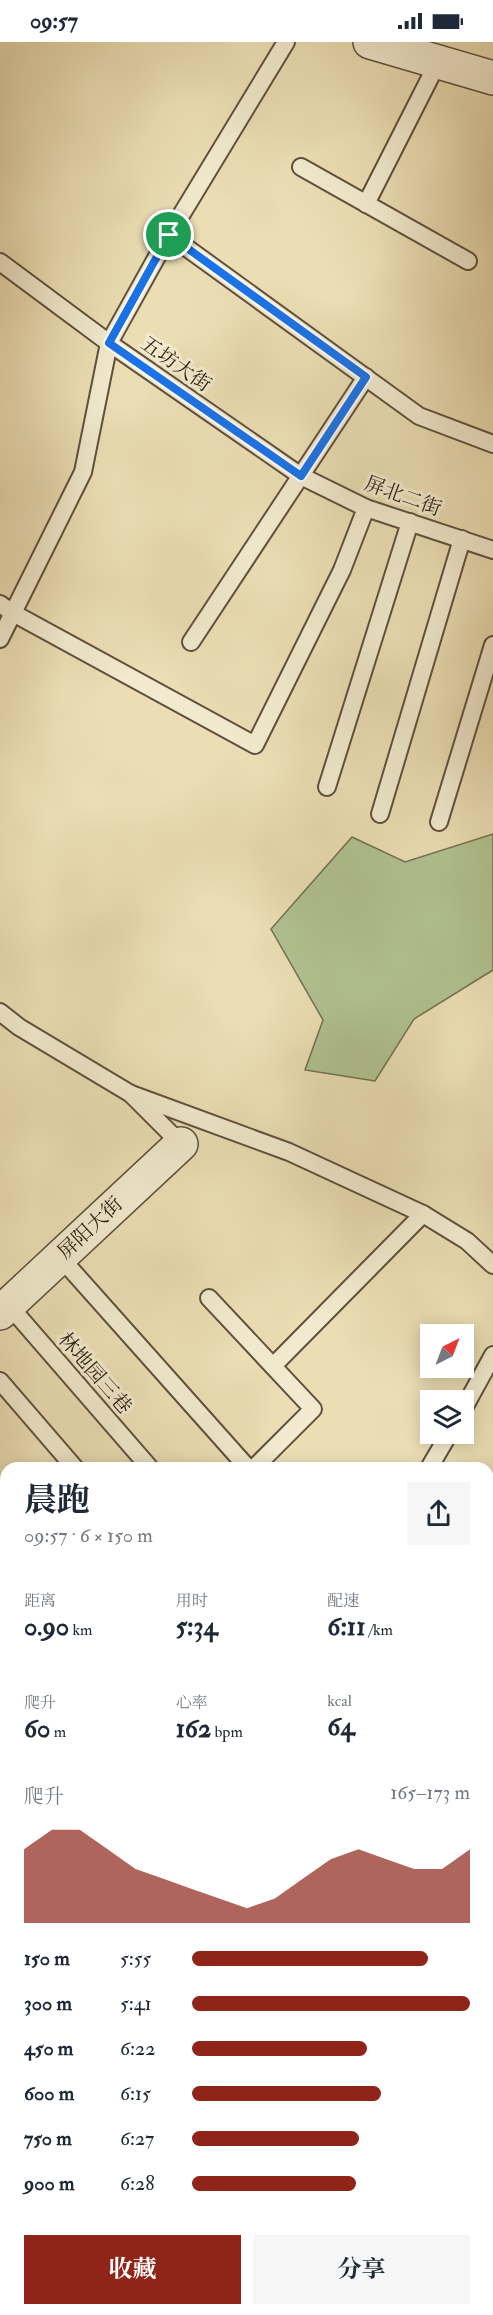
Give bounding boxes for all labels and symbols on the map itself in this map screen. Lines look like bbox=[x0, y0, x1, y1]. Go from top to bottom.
pin bbox=[143, 209, 194, 260]
street label: 五坊大街 bbox=[136, 331, 216, 397]
street label: 屏北二街 bbox=[361, 471, 445, 521]
street label: 屏阳大街 bbox=[52, 1192, 128, 1264]
north arrow bbox=[420, 1324, 474, 1378]
street label: 林地园三巷 bbox=[53, 1327, 137, 1419]

